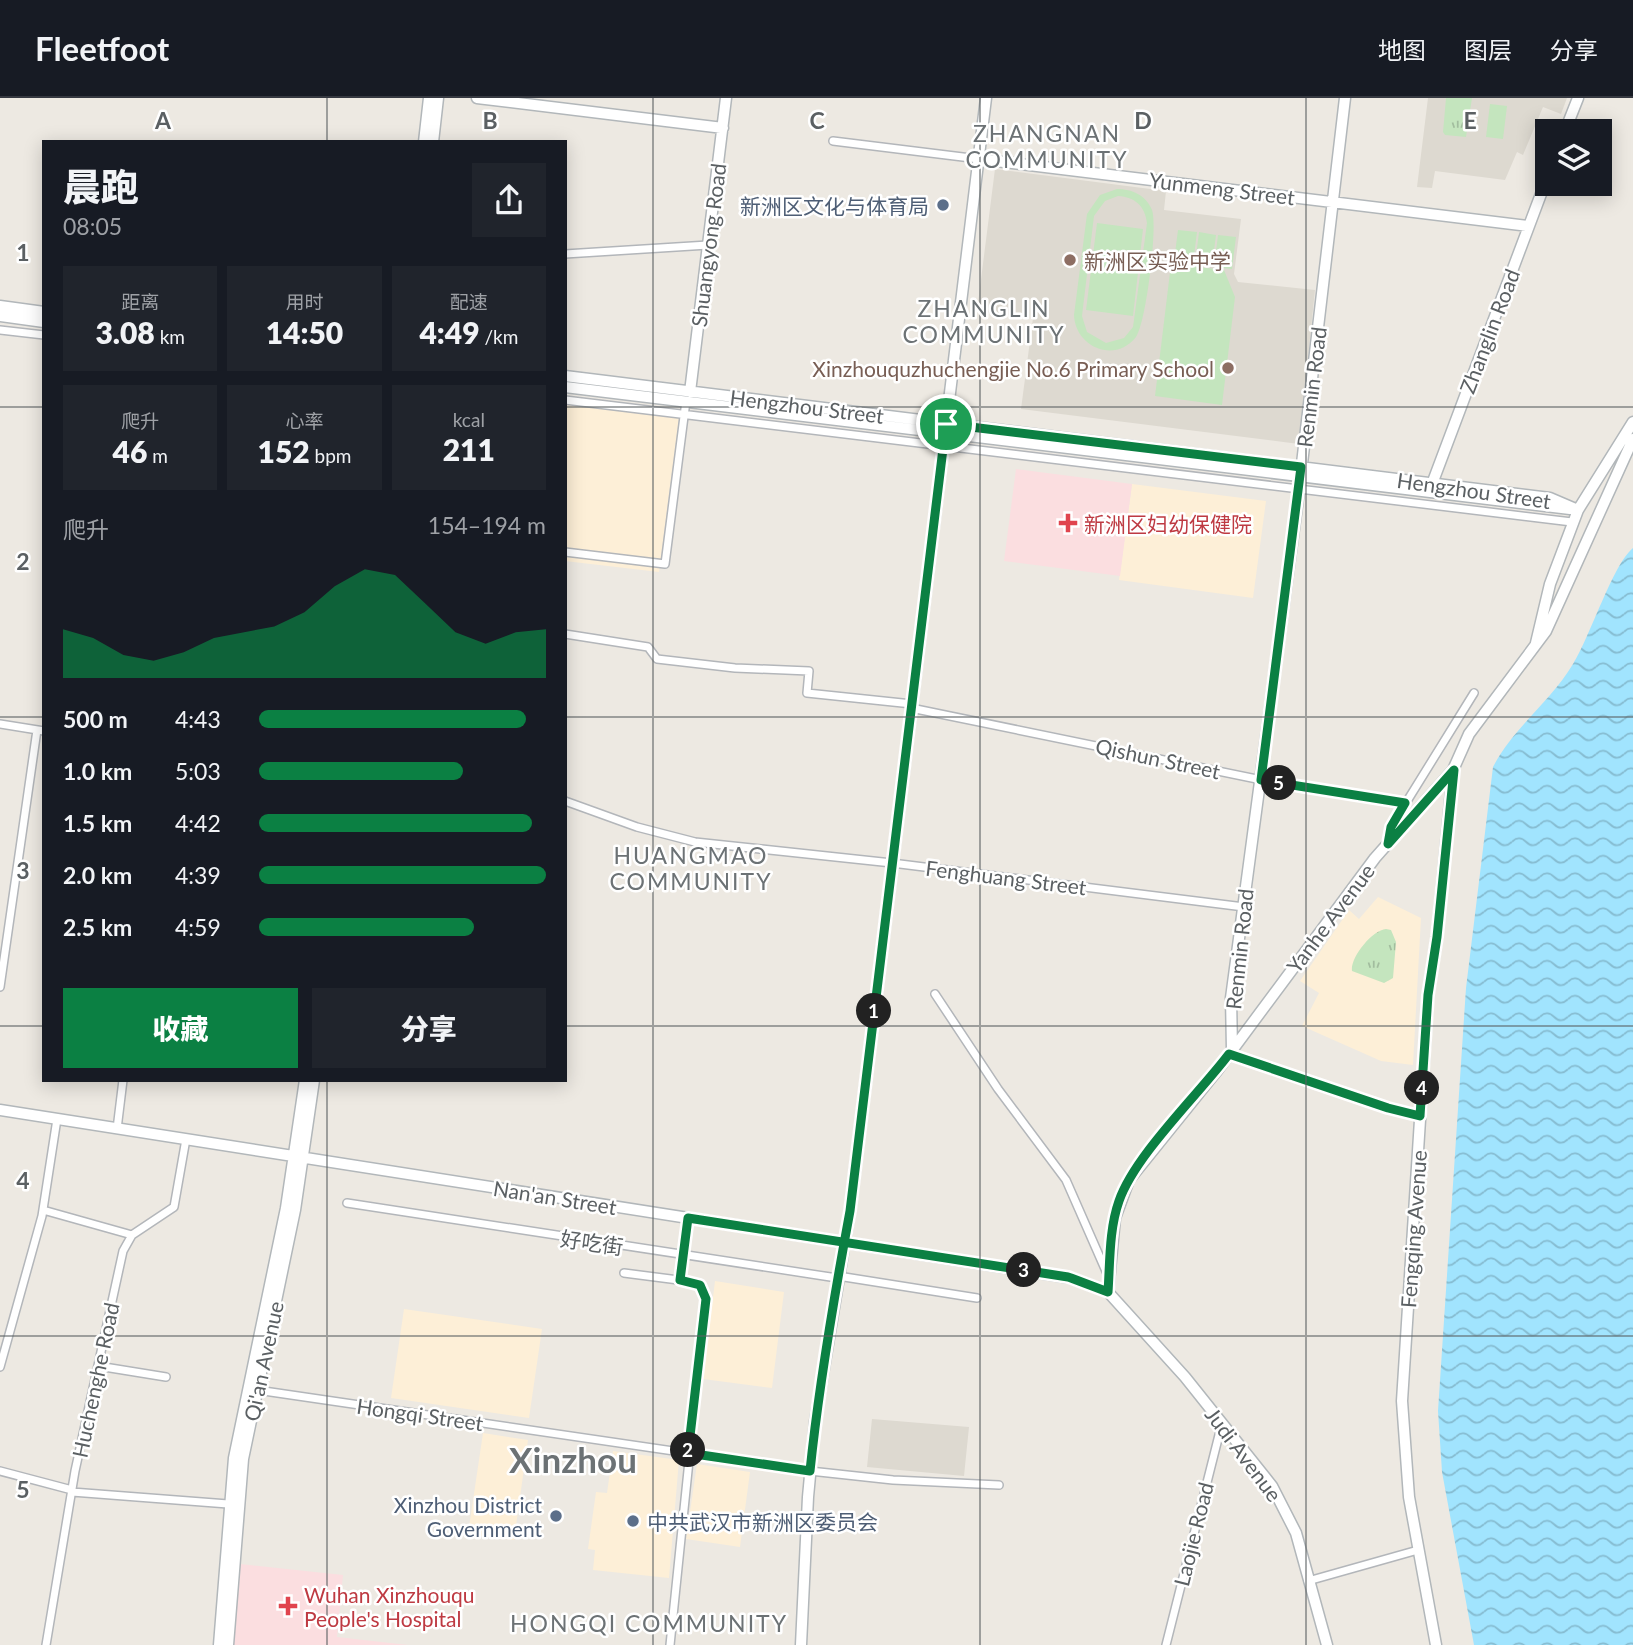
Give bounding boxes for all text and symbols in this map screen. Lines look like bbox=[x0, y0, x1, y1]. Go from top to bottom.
text: Fleetfoot bbox=[35, 28, 169, 68]
text: 地图 bbox=[1378, 35, 1426, 64]
text: 图层 bbox=[1464, 35, 1512, 64]
text: 分享 bbox=[1550, 35, 1598, 64]
text: A bbox=[154, 106, 172, 134]
text: B bbox=[482, 106, 498, 134]
text: C bbox=[809, 106, 825, 134]
text: D bbox=[1134, 106, 1152, 134]
text: E bbox=[1463, 106, 1477, 134]
district label: ZHANGNAN COMMUNITY bbox=[965, 119, 1129, 173]
map controls bbox=[1535, 119, 1612, 196]
button: layers bbox=[1535, 119, 1612, 196]
street label: Shuangyong Road bbox=[686, 162, 730, 328]
text: 晨跑 bbox=[63, 163, 139, 209]
button: share bbox=[472, 163, 546, 237]
street label: Yunmeng Street bbox=[1148, 167, 1297, 209]
place label: 新洲区文化与体育局 bbox=[740, 193, 929, 218]
marker: 新洲区文化与体育局 bbox=[935, 197, 951, 213]
text: 08:05 bbox=[63, 212, 122, 240]
text: 1 bbox=[16, 238, 30, 266]
place label: 新洲区实验中学 bbox=[1084, 248, 1231, 273]
marker: 新洲区实验中学 bbox=[1062, 252, 1078, 268]
street label: Zhanglin Road bbox=[1454, 265, 1524, 397]
text: 距离 bbox=[121, 290, 159, 313]
text: 用时 bbox=[285, 290, 324, 313]
text: 配速 bbox=[450, 290, 488, 313]
district label: ZHANGLIN COMMUNITY bbox=[902, 294, 1066, 348]
text: 3.08 bbox=[95, 314, 155, 350]
text: 14:50 bbox=[266, 314, 343, 350]
text: 4:49 bbox=[419, 314, 480, 350]
text: km bbox=[155, 325, 185, 348]
text: /km bbox=[480, 325, 518, 348]
street label: Renmin Road bbox=[1291, 325, 1331, 449]
place label: Xinzhouquzhuchengjie No.6 Primary School bbox=[812, 356, 1214, 381]
marker: Xinzhouquzhuchengjie No.6 Primary School bbox=[1220, 360, 1236, 376]
street label: Hengzhou Street bbox=[729, 384, 886, 428]
pin bbox=[916, 394, 976, 454]
icon: arrive bbox=[927, 405, 965, 443]
text: kcal bbox=[453, 408, 485, 431]
text: 爬升 bbox=[121, 409, 159, 432]
text: 心率 bbox=[285, 409, 324, 432]
text: 211 bbox=[443, 431, 495, 467]
text: 46 bbox=[113, 433, 147, 469]
text: 152 bbox=[258, 433, 310, 469]
text: m bbox=[147, 444, 168, 467]
text: bpm bbox=[310, 444, 351, 467]
street label: Hengzhou Street bbox=[1396, 467, 1553, 513]
text: 154–194 m bbox=[428, 511, 546, 539]
place label: 新洲区妇幼保健院 bbox=[1084, 511, 1252, 536]
marker: 新洲区妇幼保健院 bbox=[1058, 513, 1078, 533]
text: 爬升 bbox=[63, 515, 109, 543]
text: 2 bbox=[16, 547, 30, 575]
text: 500 m bbox=[63, 705, 128, 733]
text: 4:43 bbox=[175, 705, 221, 733]
street label: Qishun Street bbox=[1094, 733, 1223, 783]
text: 1.0 km bbox=[63, 757, 132, 785]
text: 5:03 bbox=[175, 757, 221, 785]
pin: 5 bbox=[1262, 766, 1296, 800]
text: 5 bbox=[1273, 771, 1284, 794]
text: 1.5 km bbox=[63, 809, 132, 837]
text: 4:42 bbox=[175, 809, 221, 837]
district label: HUANGMAO COMMUNITY bbox=[609, 841, 773, 895]
street label: Fenghuang Street bbox=[924, 855, 1088, 899]
text: 3 bbox=[16, 856, 30, 884]
street label: Yanhe Avenue bbox=[1281, 859, 1379, 977]
text: 2.0 km bbox=[63, 861, 132, 889]
text: 4:39 bbox=[175, 861, 221, 889]
street label: Renmin Road bbox=[1220, 887, 1258, 1011]
text: 2.5 km bbox=[63, 913, 132, 941]
text: 4:59 bbox=[175, 913, 221, 941]
button: 收藏 bbox=[63, 988, 298, 1068]
button: 分享 bbox=[312, 988, 546, 1068]
pin: 1 bbox=[856, 993, 892, 1028]
text: 1 bbox=[868, 999, 879, 1022]
pin: 4 bbox=[1404, 1070, 1440, 1105]
text: 4 bbox=[1416, 1076, 1427, 1099]
street label: Fengqing Avenue bbox=[1395, 1149, 1431, 1309]
text: 4 bbox=[16, 1166, 30, 1194]
street label: Nan'an Street bbox=[492, 1175, 619, 1219]
street label: 好吃街 bbox=[559, 1225, 625, 1259]
pin: 3 bbox=[1006, 1252, 1042, 1288]
text: 3 bbox=[1018, 1258, 1029, 1281]
street label: Qi'an Avenue bbox=[238, 1299, 288, 1423]
street label: Huchenghe Road bbox=[66, 1300, 124, 1460]
street label: Hongqi Street bbox=[355, 1393, 485, 1435]
street label: Judi Avenue bbox=[1201, 1402, 1287, 1506]
pin: 2 bbox=[670, 1432, 706, 1468]
district label: Xinzhou bbox=[509, 1438, 637, 1480]
text: 2 bbox=[682, 1438, 693, 1461]
text: 5 bbox=[16, 1475, 30, 1503]
street label: Laojie Road bbox=[1168, 1479, 1218, 1589]
place label: Xinzhou District Government bbox=[394, 1492, 542, 1541]
marker: Xinzhou District Government bbox=[548, 1508, 564, 1524]
place label: 中共武汉市新洲区委员会 bbox=[647, 1509, 878, 1534]
marker: 中共武汉市新洲区委员会 bbox=[625, 1513, 641, 1529]
place label: Wuhan Xinzhouqu People's Hospital bbox=[304, 1582, 475, 1631]
marker: Wuhan Xinzhouqu People's Hospital bbox=[278, 1596, 298, 1616]
district label: HONGQI COMMUNITY bbox=[510, 1609, 788, 1637]

